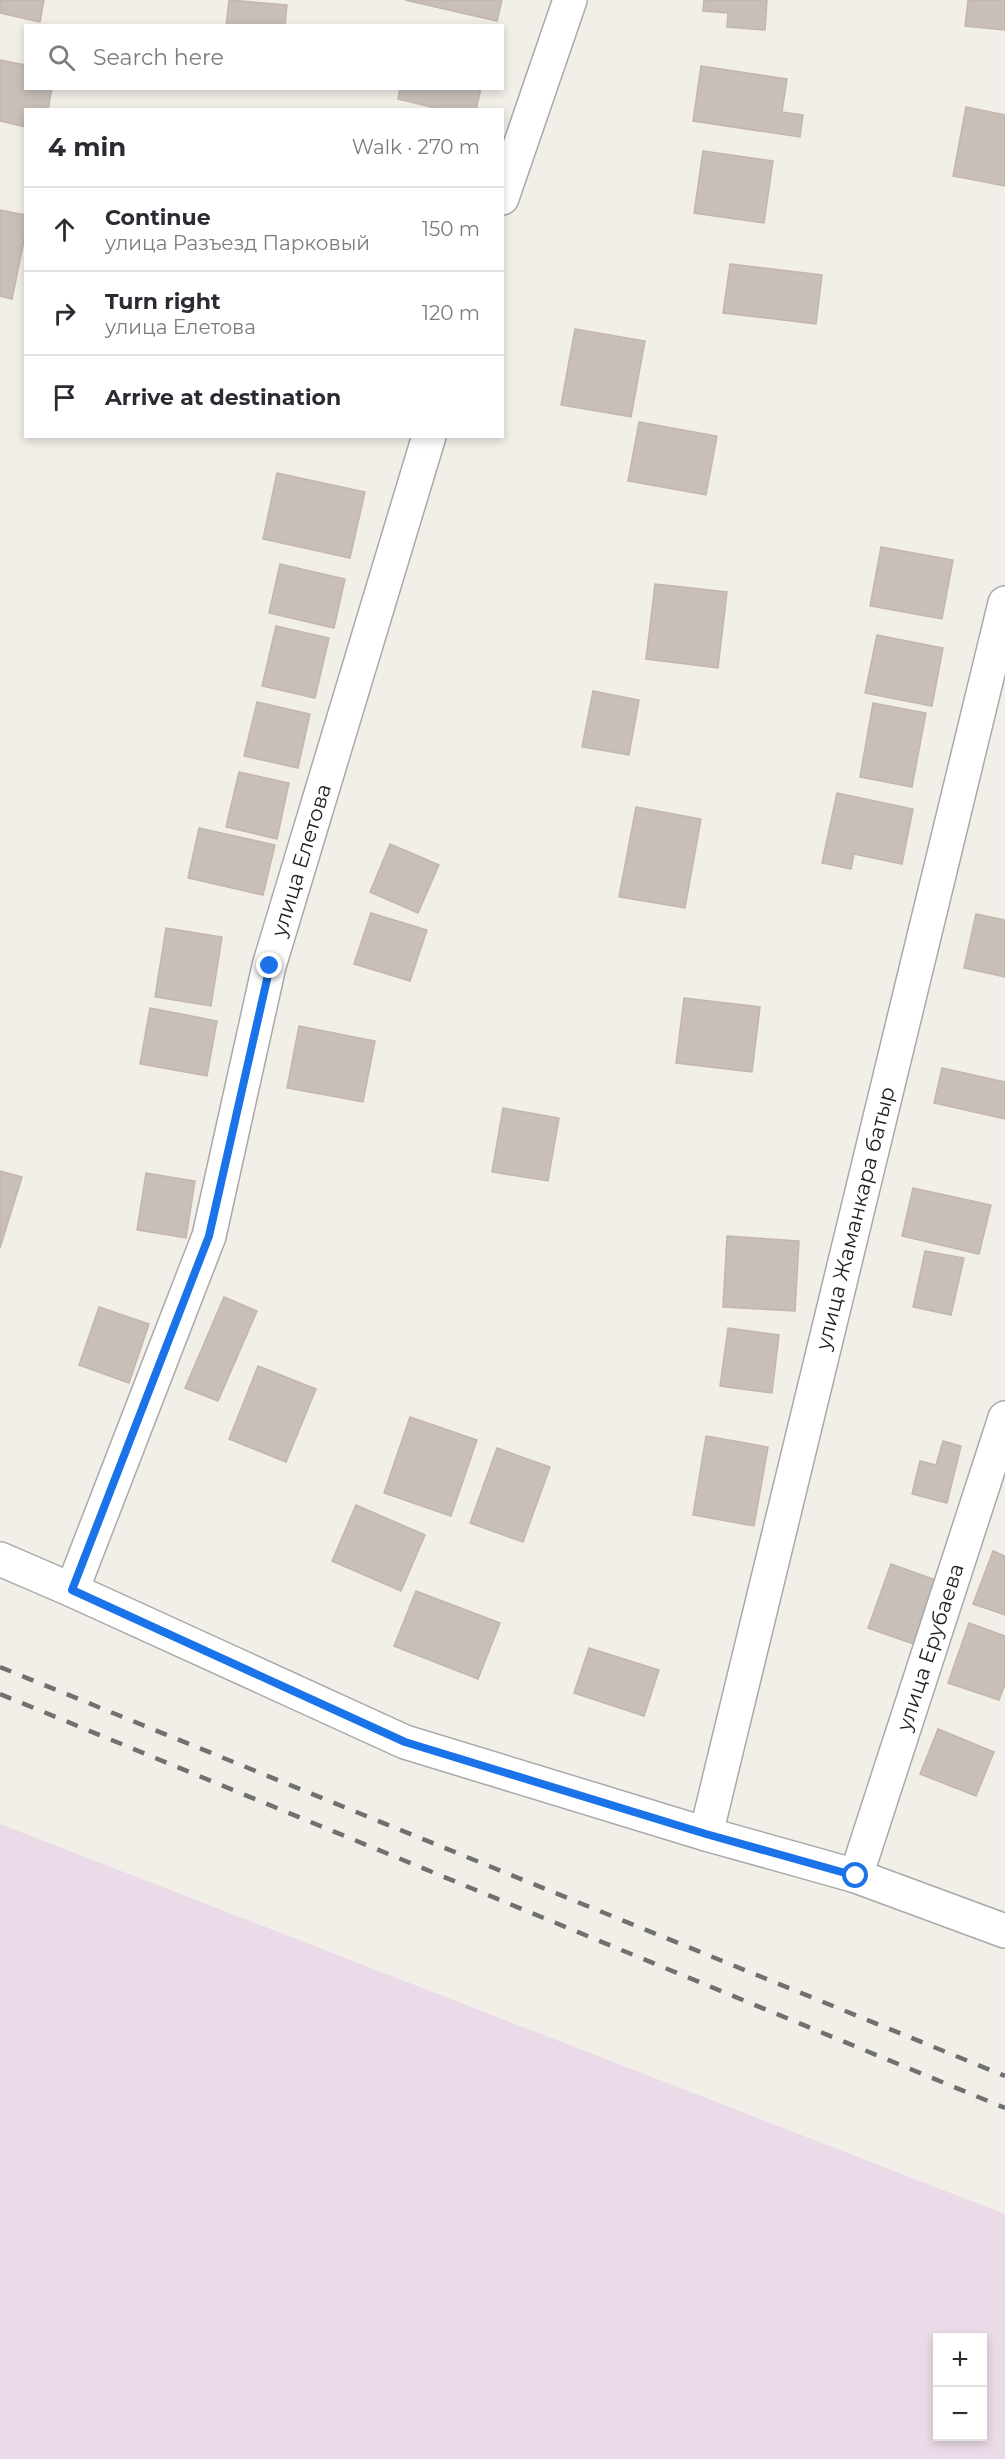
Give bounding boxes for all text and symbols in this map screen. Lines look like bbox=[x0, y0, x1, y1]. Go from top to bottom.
search box bbox=[24, 24, 504, 90]
icon: search bbox=[45, 41, 78, 74]
text: Search here bbox=[93, 44, 224, 71]
text: 4 min bbox=[48, 131, 126, 163]
text: Walk · 270 m bbox=[352, 135, 480, 159]
text: Continue bbox=[105, 204, 211, 231]
icon: ahead bbox=[48, 213, 81, 246]
text: 150 m bbox=[422, 217, 480, 241]
text: улица Разъезд Парковый bbox=[105, 231, 370, 255]
text: Turn right bbox=[105, 288, 220, 315]
icon: right bbox=[48, 297, 81, 330]
text: 120 m bbox=[422, 301, 480, 325]
text: улица Елетова bbox=[105, 315, 256, 339]
icon: arrive bbox=[48, 381, 81, 414]
text: Arrive at destination bbox=[105, 384, 341, 411]
street label: улица Елетова bbox=[266, 781, 336, 940]
route end bbox=[256, 952, 282, 978]
street label: улица Жаманкара батыр bbox=[810, 1084, 900, 1353]
street label: улица Ерубаева bbox=[891, 1560, 969, 1735]
route start bbox=[842, 1862, 868, 1888]
map controls bbox=[933, 2333, 987, 2441]
button: + bbox=[933, 2333, 987, 2387]
button: − bbox=[933, 2387, 987, 2441]

